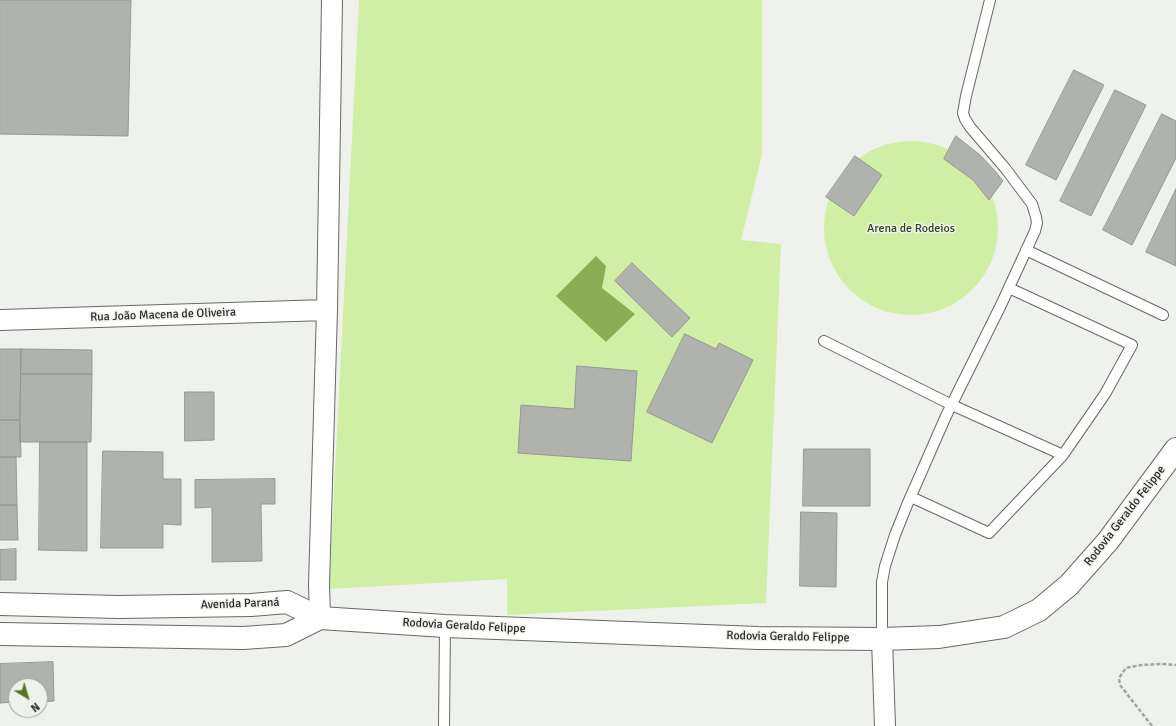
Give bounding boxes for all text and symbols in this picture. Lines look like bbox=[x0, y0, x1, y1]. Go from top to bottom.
park label: Arena de Rodeios bbox=[867, 222, 955, 236]
street label: Rua João Macena de Oliveira bbox=[90, 305, 236, 325]
street label: Rodovia Geraldo Felippe bbox=[1081, 463, 1169, 569]
street label: Avenida Paraná bbox=[200, 595, 280, 613]
street label: Rodovia Geraldo Felippe bbox=[402, 616, 526, 636]
street label: Rodovia Geraldo Felippe bbox=[726, 629, 850, 645]
north arrow bbox=[8, 678, 48, 718]
text: N bbox=[28, 700, 42, 715]

